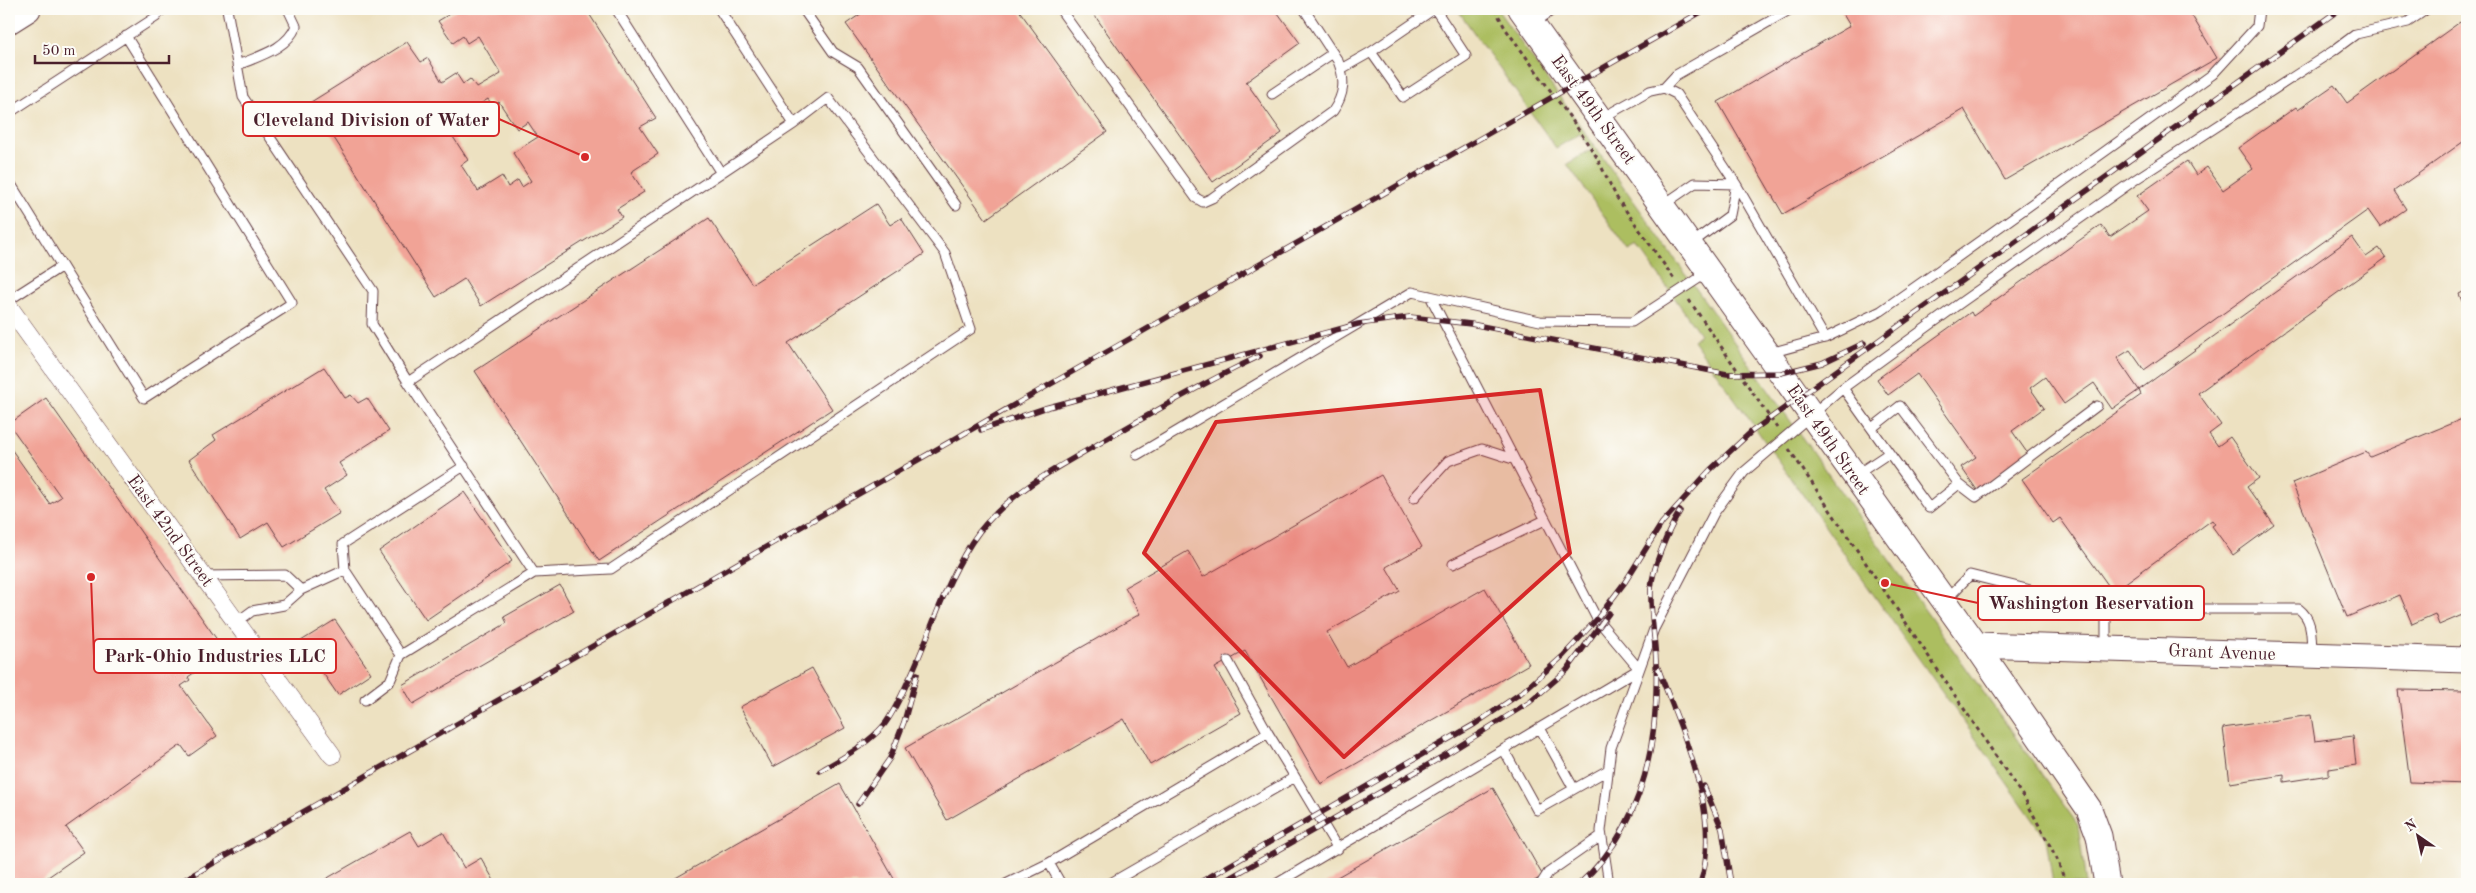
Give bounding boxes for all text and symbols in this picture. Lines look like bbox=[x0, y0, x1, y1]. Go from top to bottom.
scale bar bbox=[35, 32, 169, 64]
text: 50 m bbox=[42, 44, 76, 59]
street label: East 49th Street bbox=[1547, 52, 1639, 168]
callout: Cleveland Division of Water bbox=[243, 102, 499, 136]
text: Cleveland Division of Water bbox=[253, 112, 489, 131]
street label: East 49th Street bbox=[1783, 382, 1873, 498]
street label: East 42nd Street bbox=[124, 472, 216, 590]
callout: Washington Reservation bbox=[1978, 586, 2204, 620]
text: Washington Reservation bbox=[1988, 595, 2194, 614]
callout: Park-Ohio Industries LLC bbox=[94, 639, 336, 673]
street label: Grant Avenue bbox=[2168, 642, 2276, 664]
text: Park-Ohio Industries LLC bbox=[104, 648, 326, 667]
north arrow bbox=[2394, 810, 2444, 860]
text: N bbox=[2403, 817, 2420, 835]

